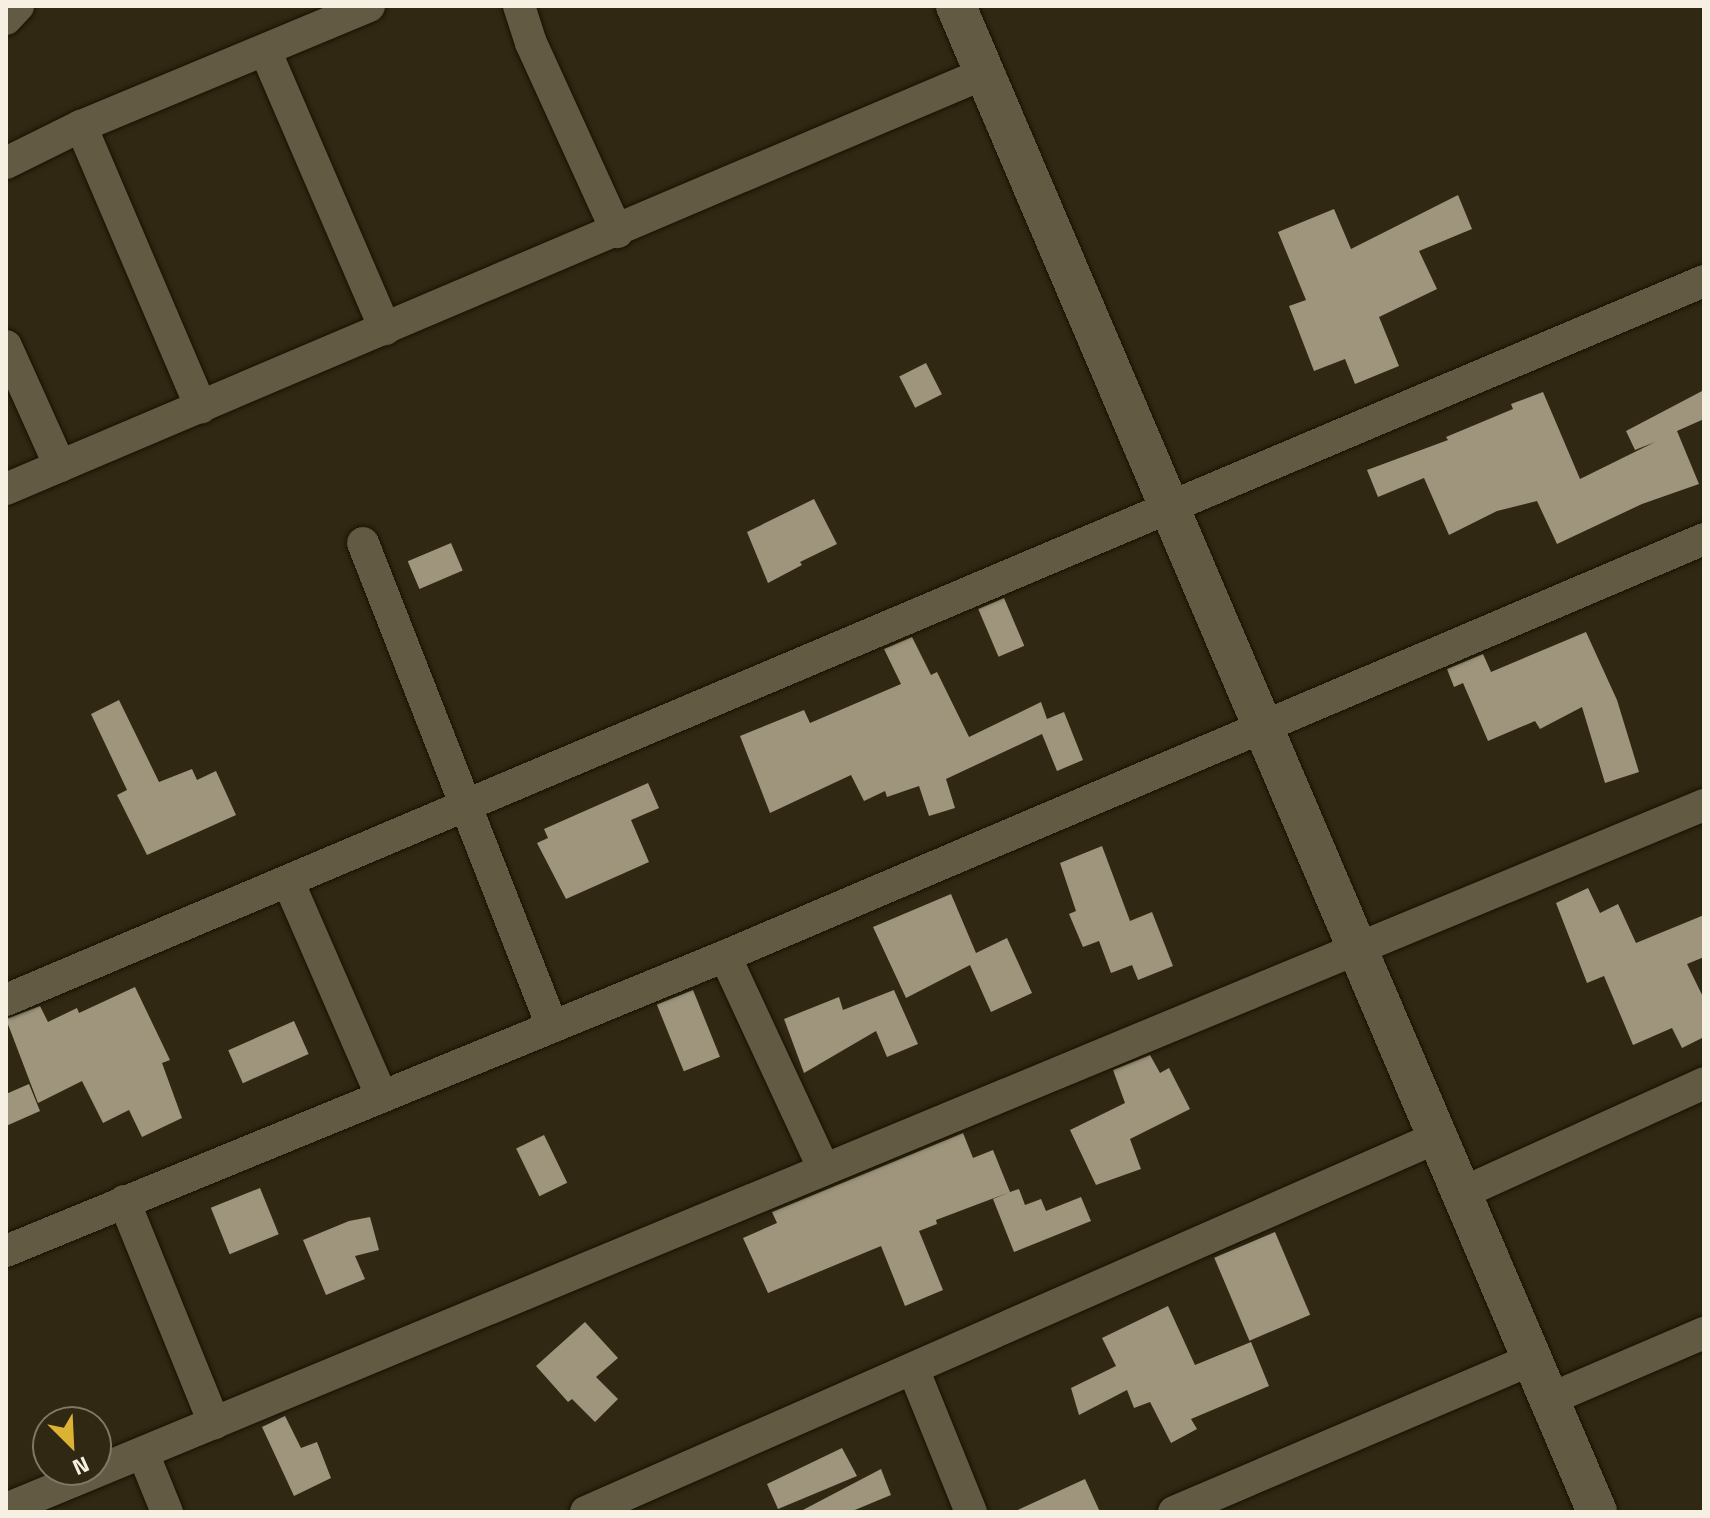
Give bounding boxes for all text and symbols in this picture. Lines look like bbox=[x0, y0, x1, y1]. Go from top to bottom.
north arrow bbox=[32, 1406, 112, 1486]
text: N bbox=[67, 1447, 95, 1485]

